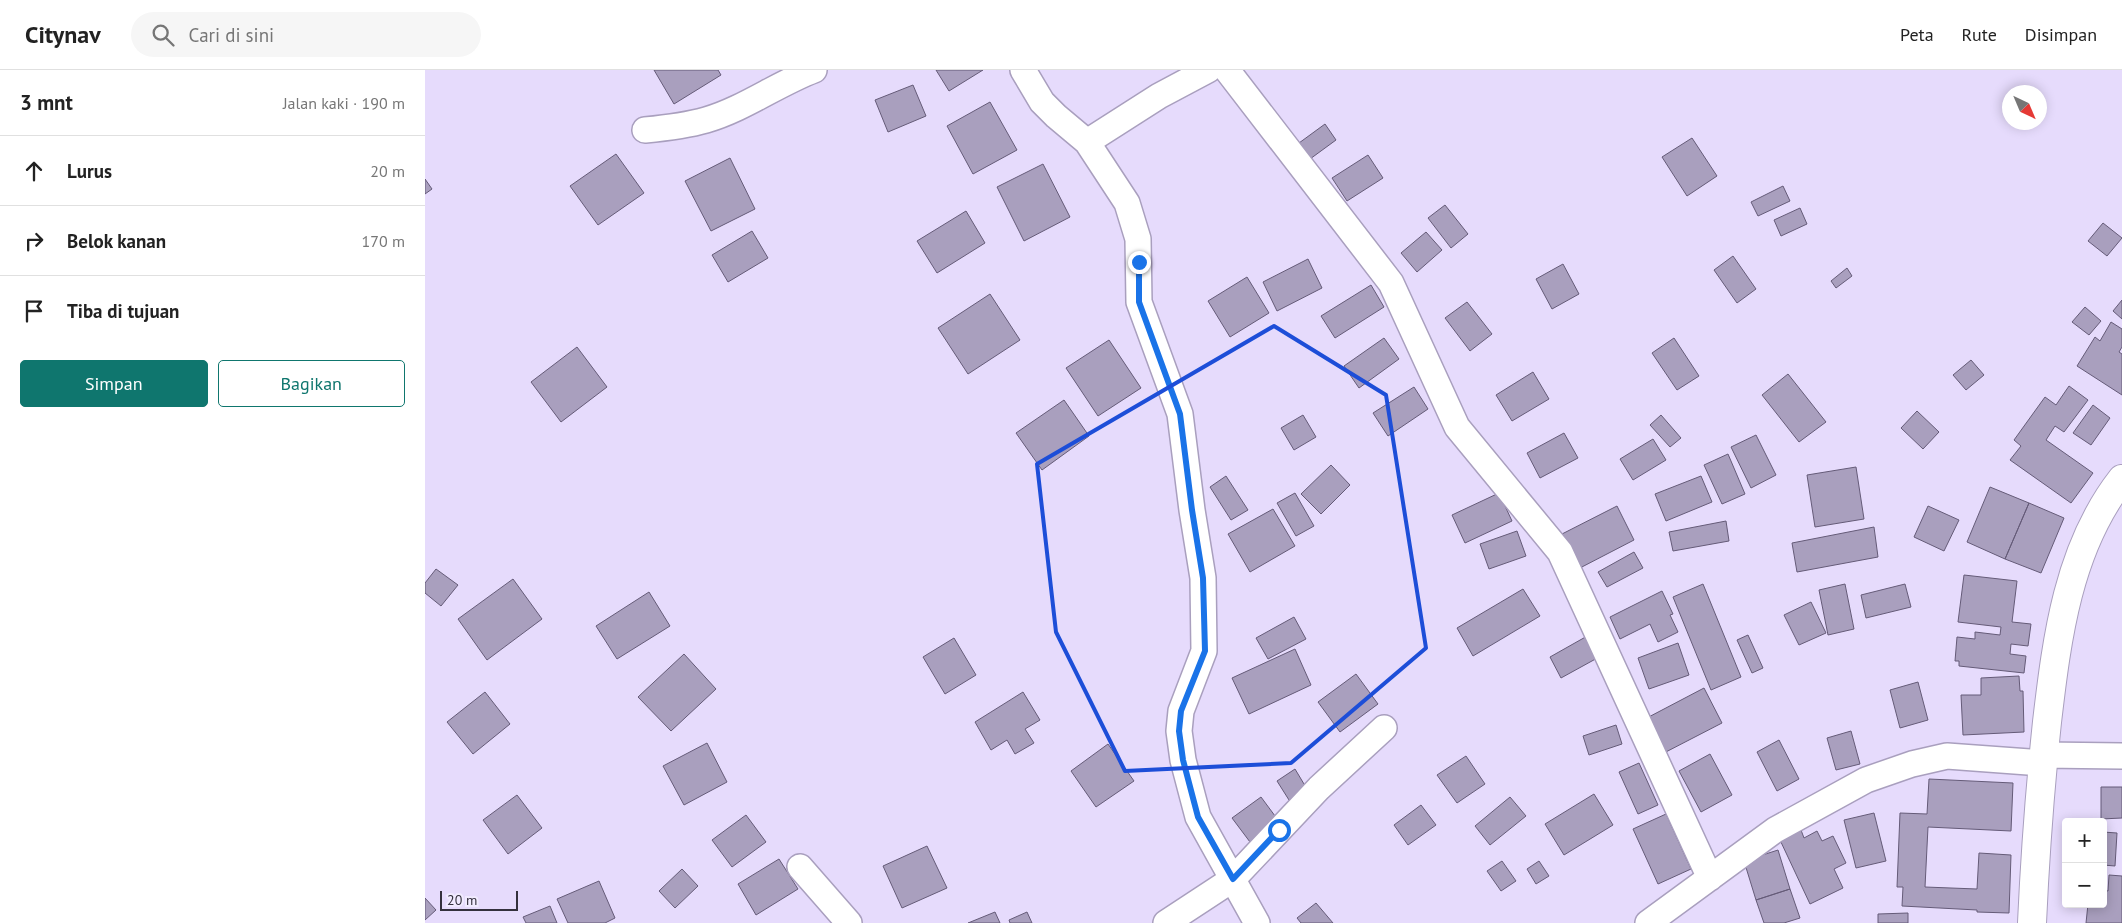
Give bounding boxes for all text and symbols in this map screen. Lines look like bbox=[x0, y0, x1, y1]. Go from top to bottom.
search box bbox=[131, 12, 481, 57]
text: Citynav bbox=[25, 19, 101, 50]
icon: search bbox=[149, 21, 177, 49]
text: Cari di sini bbox=[189, 23, 274, 47]
text: Peta bbox=[1900, 23, 1934, 46]
text: Rute bbox=[1962, 23, 1997, 46]
text: Disimpan bbox=[2025, 23, 2097, 46]
north arrow bbox=[2002, 85, 2047, 130]
text: 3 mnt bbox=[20, 89, 73, 116]
text: Jalan kaki · 190 m bbox=[283, 93, 405, 113]
icon: ahead bbox=[20, 157, 48, 185]
text: Lurus bbox=[67, 159, 112, 183]
text: 20 m bbox=[370, 161, 405, 181]
icon: right bbox=[20, 227, 48, 255]
text: Belok kanan bbox=[67, 229, 166, 253]
text: 170 m bbox=[362, 231, 405, 251]
route end bbox=[1128, 251, 1151, 274]
icon: arrive bbox=[20, 297, 48, 325]
text: Tiba di tujuan bbox=[67, 299, 179, 323]
button: Simpan bbox=[20, 360, 208, 407]
button: Bagikan bbox=[218, 360, 405, 407]
map controls bbox=[2062, 818, 2107, 908]
button: + bbox=[2062, 818, 2107, 863]
route start bbox=[1268, 819, 1291, 842]
button: − bbox=[2062, 863, 2107, 908]
scale bar bbox=[440, 888, 517, 911]
text: 20 m bbox=[447, 891, 477, 909]

